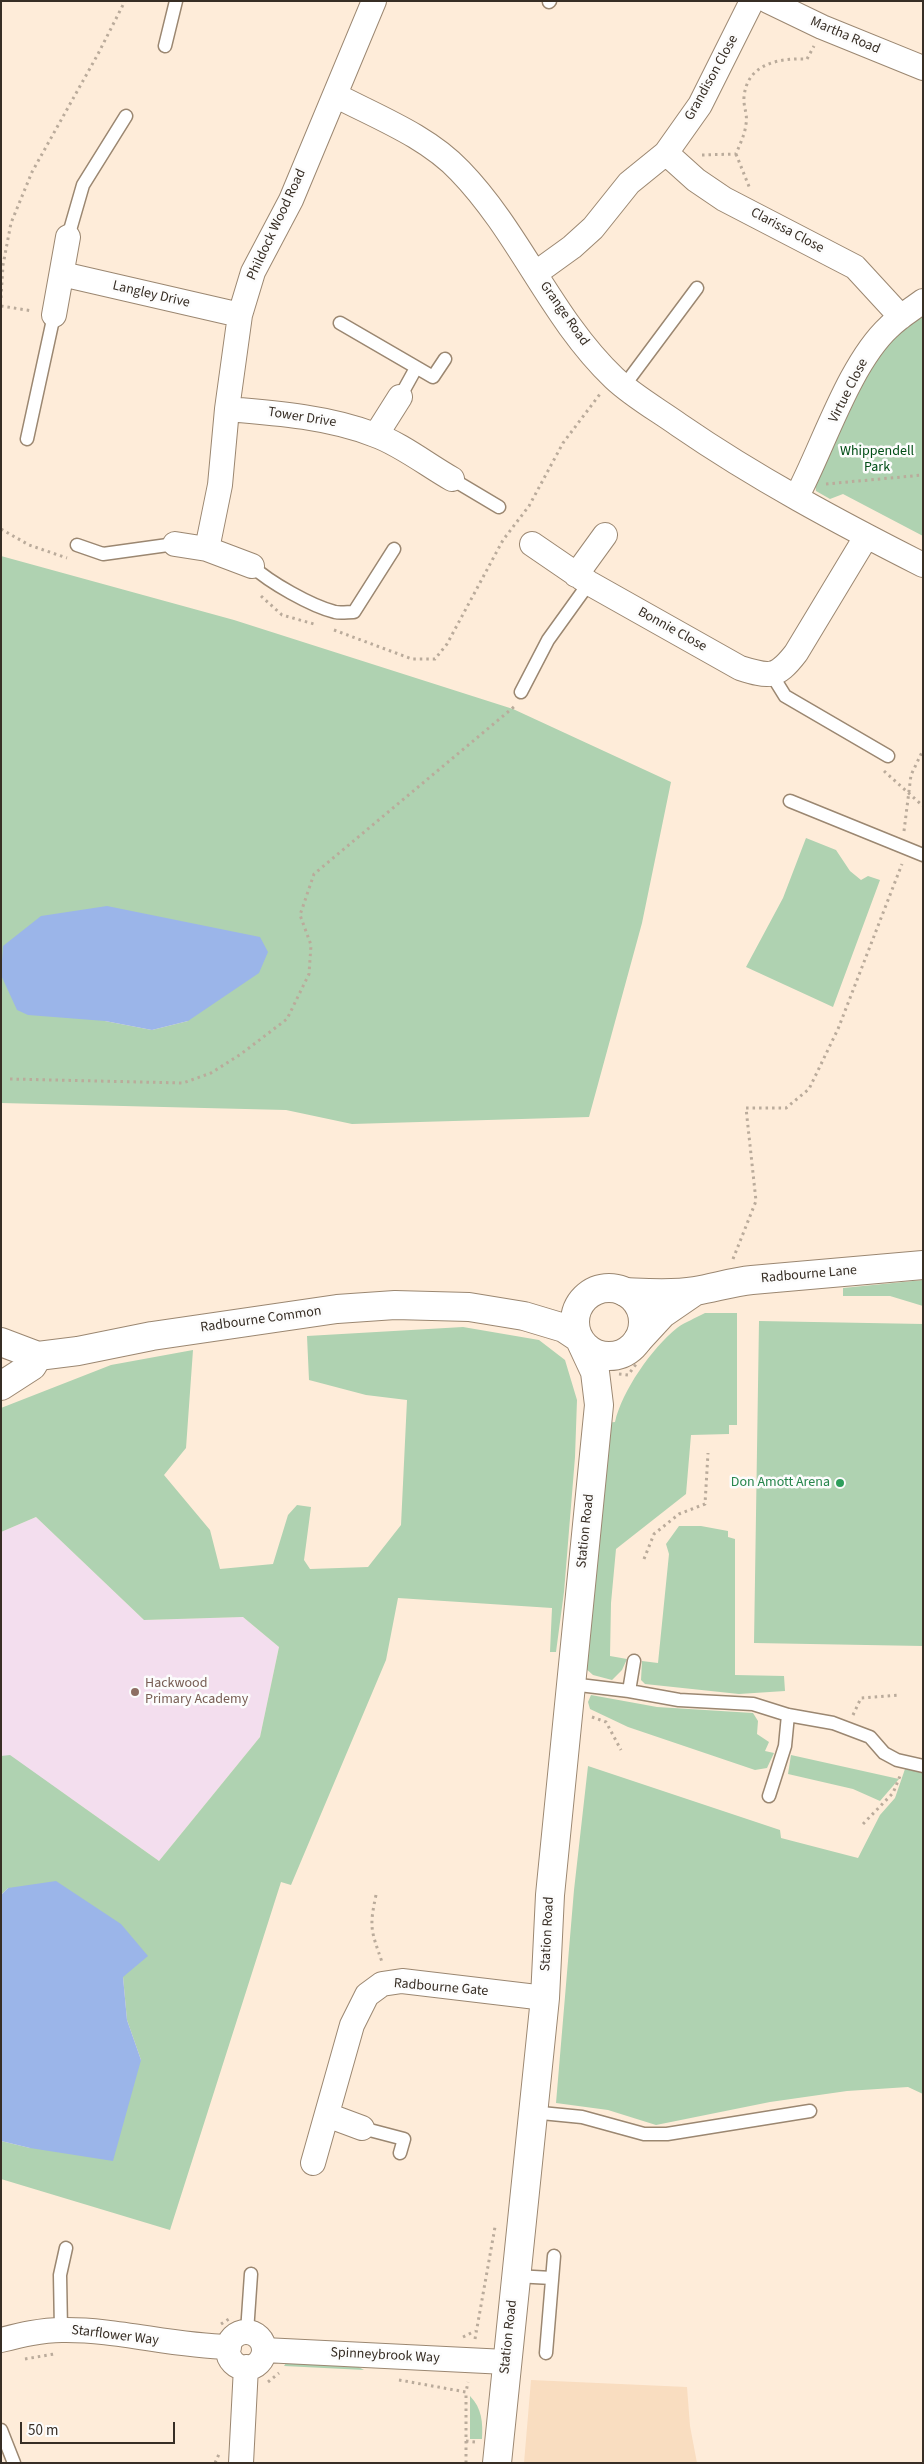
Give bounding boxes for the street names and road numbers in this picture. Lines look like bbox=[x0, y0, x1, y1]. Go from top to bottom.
street label: Martha Road bbox=[808, 14, 882, 58]
street label: Grandison Close bbox=[682, 32, 742, 124]
street label: Phildock Wood Road bbox=[244, 167, 310, 283]
street label: Clarissa Close bbox=[748, 205, 826, 257]
street label: Langley Drive bbox=[111, 278, 191, 312]
street label: Grange Road bbox=[536, 279, 592, 349]
street label: Virtue Close bbox=[826, 356, 872, 426]
street label: Tower Drive bbox=[267, 404, 337, 432]
street label: Bonnie Close bbox=[635, 604, 709, 656]
street label: Radbourne Lane bbox=[760, 1262, 858, 1288]
street label: Radbourne Common bbox=[199, 1303, 323, 1337]
street label: Station Road bbox=[574, 1493, 598, 1569]
street label: Station Road bbox=[538, 1896, 558, 1972]
street label: Radbourne Gate bbox=[393, 1975, 489, 2001]
street label: Station Road bbox=[497, 2299, 521, 2375]
street label: Starflower Way bbox=[70, 2322, 160, 2350]
street label: Spinneybrook Way bbox=[330, 2345, 440, 2367]

